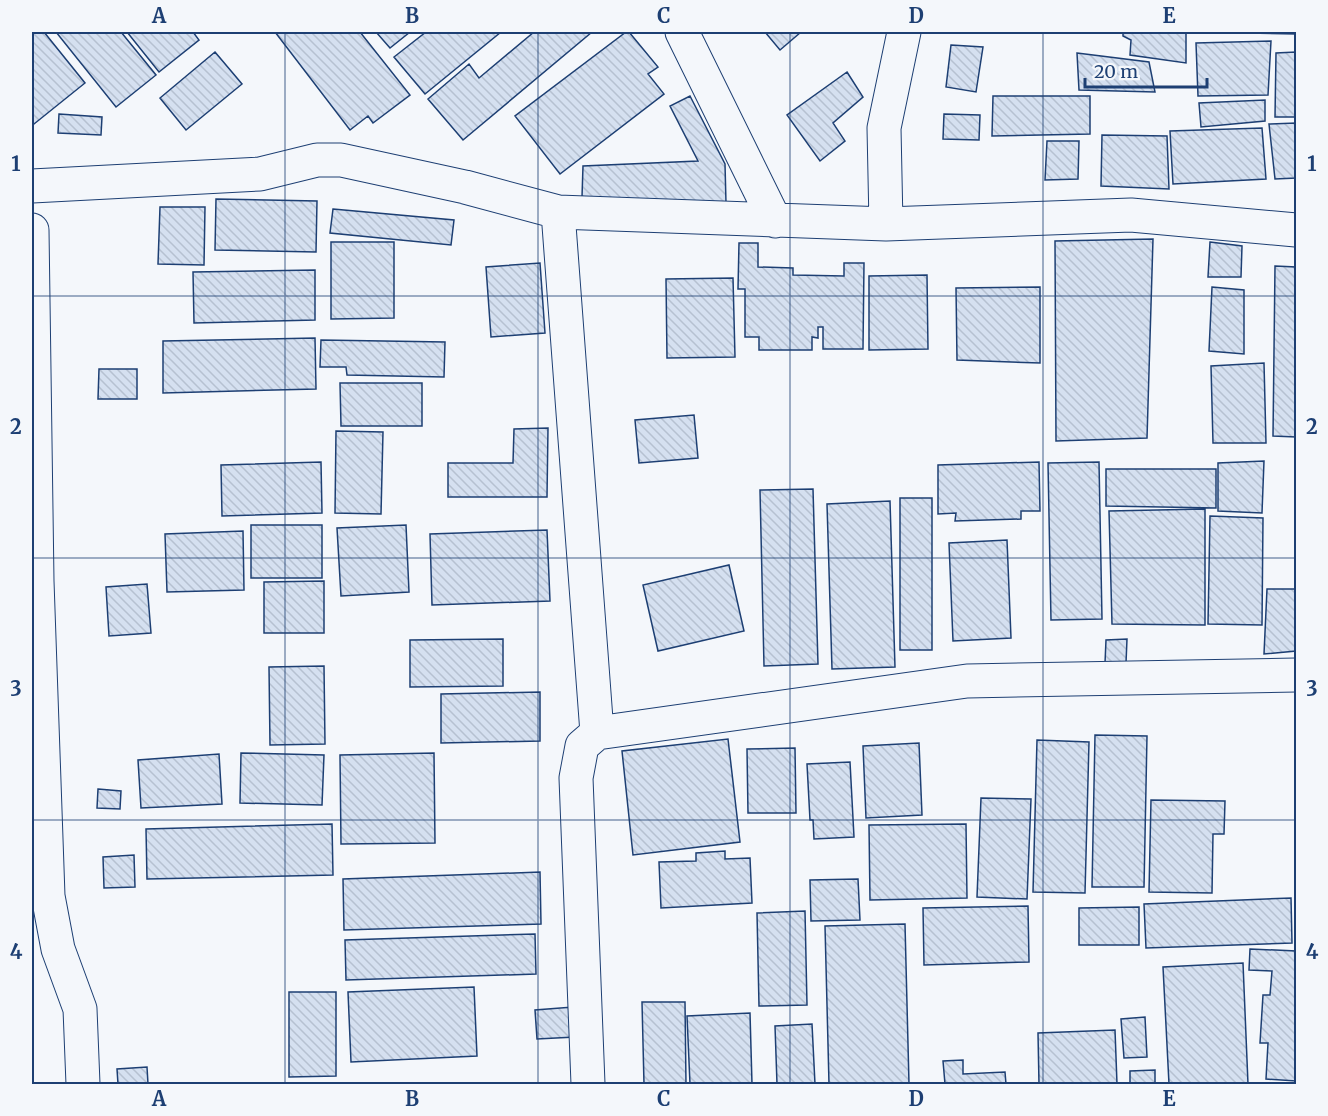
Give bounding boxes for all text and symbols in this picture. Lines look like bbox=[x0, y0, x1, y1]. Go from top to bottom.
text: A bbox=[151, 3, 167, 28]
text: B bbox=[405, 3, 419, 28]
text: C bbox=[657, 3, 671, 28]
text: D bbox=[908, 3, 924, 28]
text: E bbox=[1162, 3, 1176, 28]
scale bar bbox=[1085, 51, 1206, 89]
text: 20 m bbox=[1094, 60, 1138, 83]
text: 1 bbox=[11, 151, 21, 176]
text: 1 bbox=[1307, 151, 1317, 176]
text: 2 bbox=[10, 414, 22, 439]
text: 2 bbox=[1306, 414, 1318, 439]
text: 3 bbox=[10, 676, 22, 701]
text: 3 bbox=[1306, 676, 1318, 701]
text: 4 bbox=[10, 939, 23, 964]
text: 4 bbox=[1306, 939, 1319, 964]
text: A bbox=[151, 1086, 167, 1111]
text: B bbox=[405, 1086, 419, 1111]
text: C bbox=[657, 1086, 671, 1111]
text: D bbox=[908, 1086, 924, 1111]
text: E bbox=[1162, 1086, 1176, 1111]

